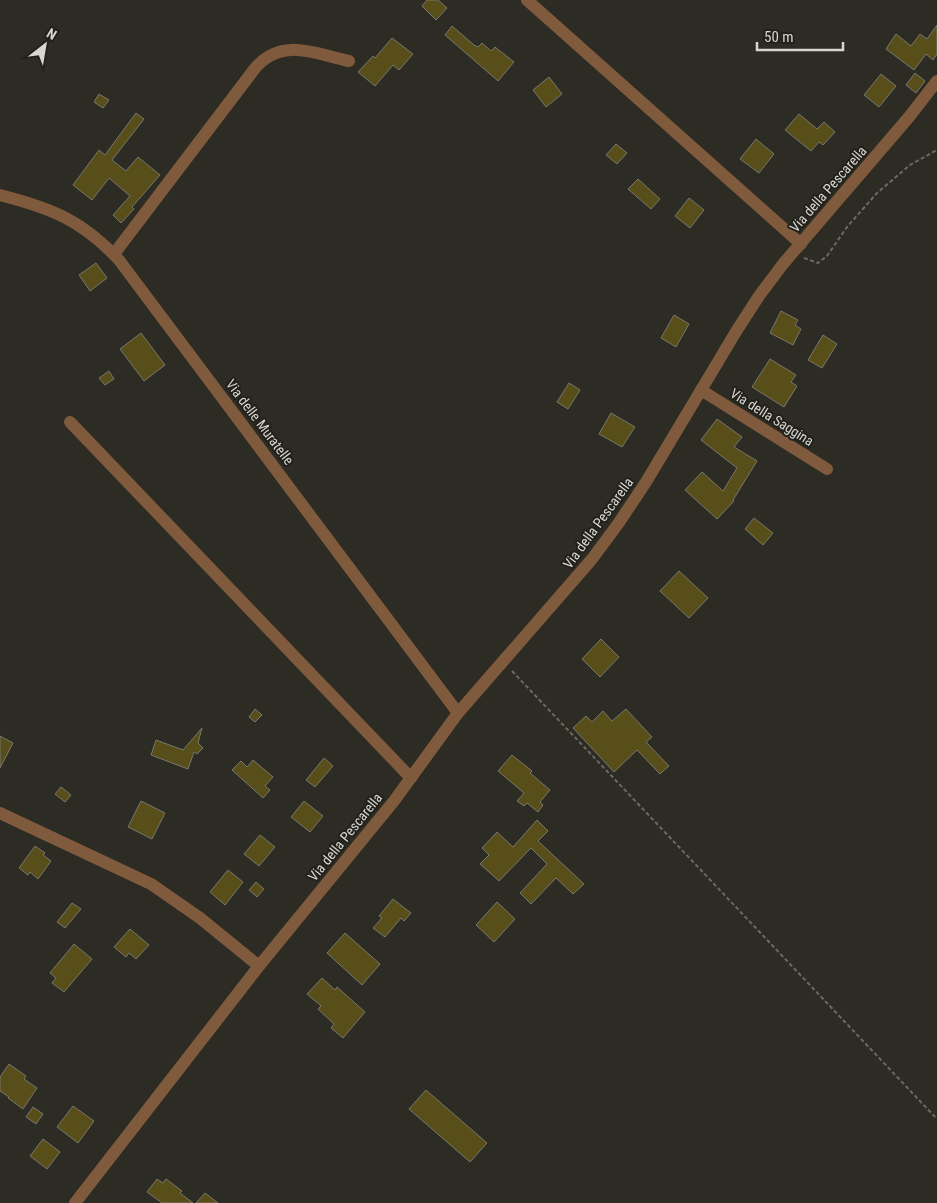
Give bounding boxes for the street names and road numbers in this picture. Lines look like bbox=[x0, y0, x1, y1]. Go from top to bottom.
street label: Via della Pescarella bbox=[786, 143, 870, 235]
street label: Via delle Muratelle bbox=[223, 376, 297, 468]
street label: Via della Saggina bbox=[727, 385, 817, 449]
street label: Via della Pescarella bbox=[560, 474, 636, 572]
street label: Via della Pescarella bbox=[305, 790, 385, 884]

